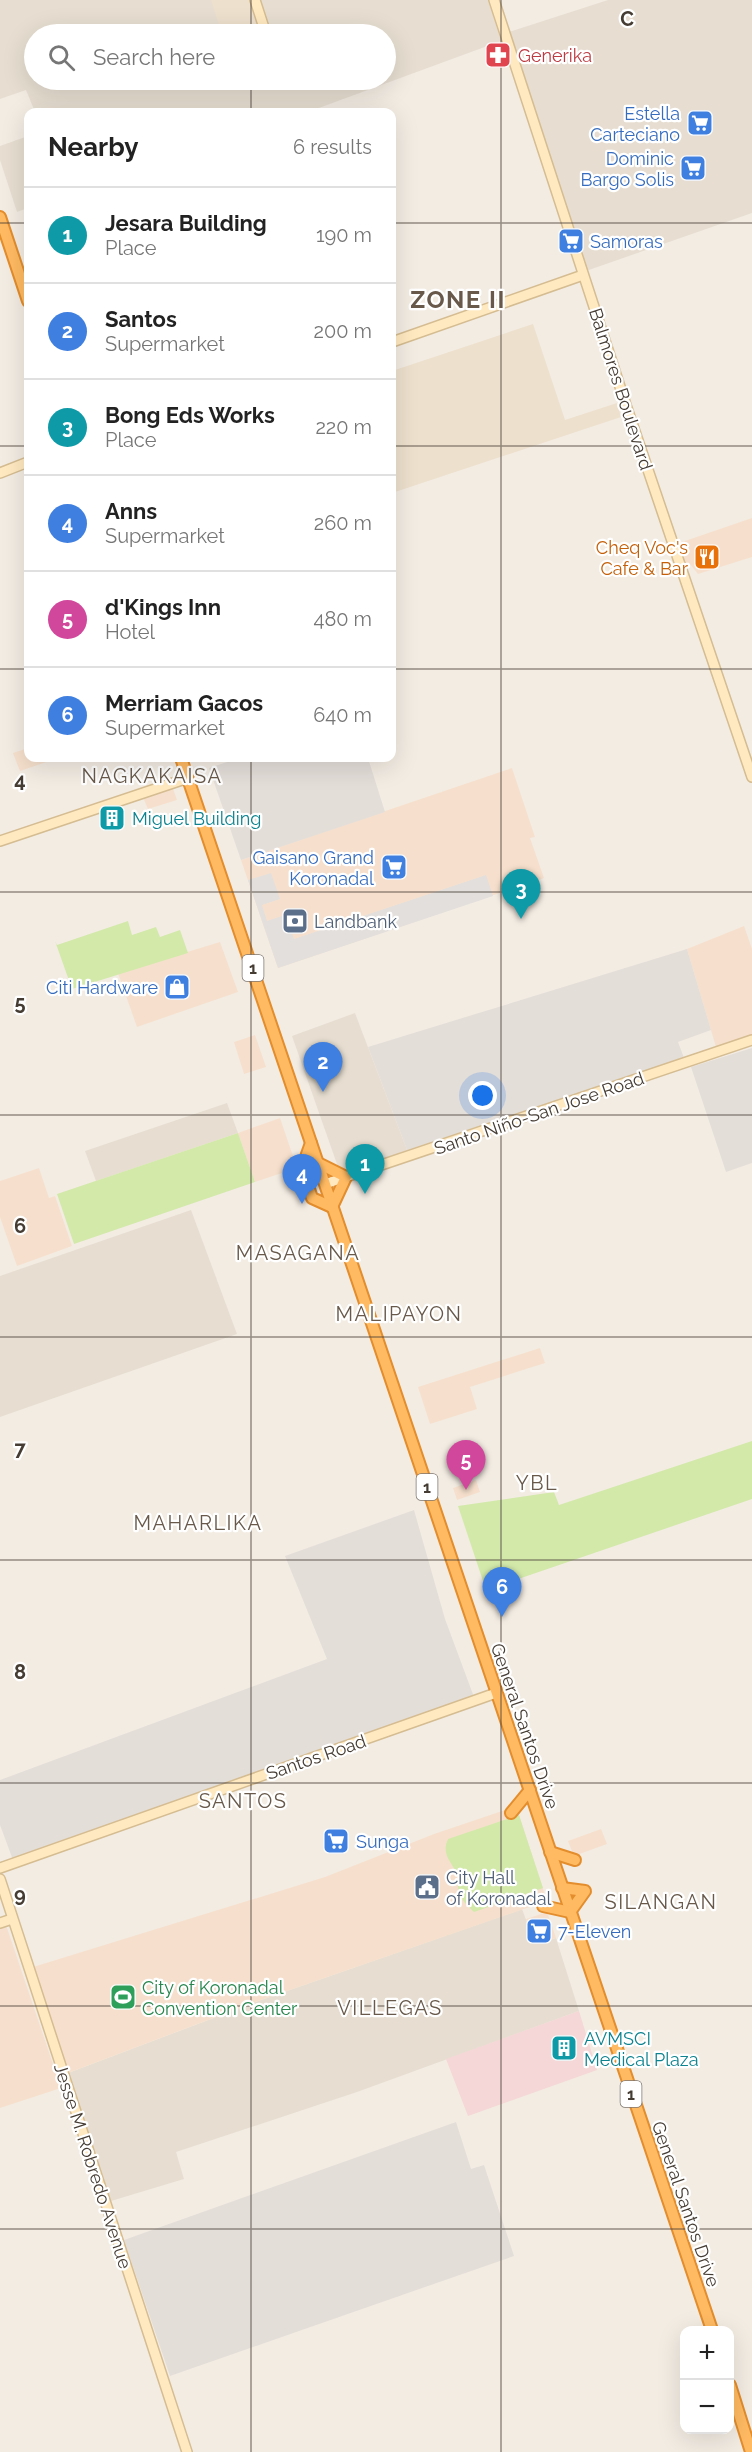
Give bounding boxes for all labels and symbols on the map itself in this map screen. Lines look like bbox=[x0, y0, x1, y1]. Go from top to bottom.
text: C bbox=[620, 7, 634, 31]
pharmacy icon: Generika bbox=[483, 40, 513, 70]
place label: Generika bbox=[518, 45, 592, 66]
place label: Estella Carteciano bbox=[590, 103, 680, 145]
supermarket icon: Estella Carteciano bbox=[685, 108, 715, 138]
place label: Dominic Bargo Solis bbox=[581, 148, 674, 190]
supermarket icon: Dominic Bargo Solis bbox=[678, 153, 708, 183]
supermarket icon: Samoras bbox=[556, 226, 586, 256]
place label: Samoras bbox=[590, 231, 663, 252]
district label: ZONE II bbox=[410, 285, 506, 314]
street label: Balmores Boulevard bbox=[585, 305, 657, 473]
place label: Cheq Voc's Cafe & Bar bbox=[596, 537, 689, 579]
restaurant icon: Cheq Voc's Cafe & Bar bbox=[692, 542, 722, 572]
district label: NAGKAKAISA bbox=[82, 764, 222, 788]
text: 4 bbox=[14, 768, 26, 792]
building icon: Miguel Building bbox=[97, 803, 127, 833]
place label: Miguel Building bbox=[132, 808, 261, 829]
place label: Gaisano Grand Koronadal bbox=[252, 847, 374, 889]
supermarket icon: Gaisano Grand Koronadal bbox=[379, 852, 409, 882]
pin: 3 bbox=[502, 870, 540, 919]
bank icon: Landbank bbox=[280, 906, 310, 936]
place label: Landbank bbox=[314, 911, 397, 932]
road number: 1 bbox=[242, 955, 264, 981]
shop icon: Citi Hardware bbox=[162, 972, 192, 1002]
place label: Citi Hardware bbox=[46, 977, 158, 998]
text: 5 bbox=[14, 991, 26, 1015]
pin: 2 bbox=[304, 1042, 342, 1092]
street label: Santo Niño-San Jose Road bbox=[431, 1067, 647, 1159]
your location bbox=[468, 1081, 497, 1110]
pin: 1 bbox=[346, 1144, 385, 1194]
pin: 4 bbox=[282, 1154, 322, 1204]
text: 6 bbox=[14, 1214, 26, 1238]
district label: MASAGANA bbox=[236, 1241, 360, 1265]
district label: MALIPAYON bbox=[335, 1302, 463, 1326]
text: 7 bbox=[14, 1437, 26, 1461]
pin: 5 bbox=[446, 1440, 486, 1490]
district label: YBL bbox=[516, 1471, 558, 1495]
road number: 1 bbox=[416, 1474, 438, 1500]
district label: MAHARLIKA bbox=[134, 1511, 262, 1535]
pin: 6 bbox=[482, 1568, 522, 1617]
street label: General Santos Drive bbox=[487, 1641, 563, 1812]
text: 8 bbox=[14, 1660, 26, 1684]
street label: Santos Road bbox=[263, 1730, 369, 1784]
district label: SANTOS bbox=[199, 1789, 287, 1813]
supermarket icon: Sunga bbox=[321, 1826, 351, 1856]
place label: Sunga bbox=[356, 1831, 409, 1852]
place label: City Hall of Koronadal bbox=[446, 1867, 551, 1909]
public building icon: City Hall of Koronadal bbox=[412, 1872, 442, 1902]
text: 9 bbox=[14, 1883, 26, 1907]
district label: SILANGAN bbox=[605, 1890, 718, 1914]
supermarket icon: 7-Eleven bbox=[524, 1916, 554, 1946]
place label: 7-Eleven bbox=[558, 1921, 631, 1942]
place label: City of Koronadal Convention Center bbox=[142, 1977, 298, 2019]
sports icon: City of Koronadal Convention Center bbox=[108, 1982, 138, 2012]
district label: VILLEGAS bbox=[337, 1996, 443, 2020]
place label: AVMSCI Medical Plaza bbox=[584, 2028, 699, 2070]
building icon: AVMSCI Medical Plaza bbox=[549, 2033, 579, 2063]
street label: Jesse M. Robredo Avenue bbox=[50, 2061, 136, 2272]
road number: 1 bbox=[620, 2081, 642, 2107]
street label: General Santos Drive bbox=[648, 2119, 724, 2290]

